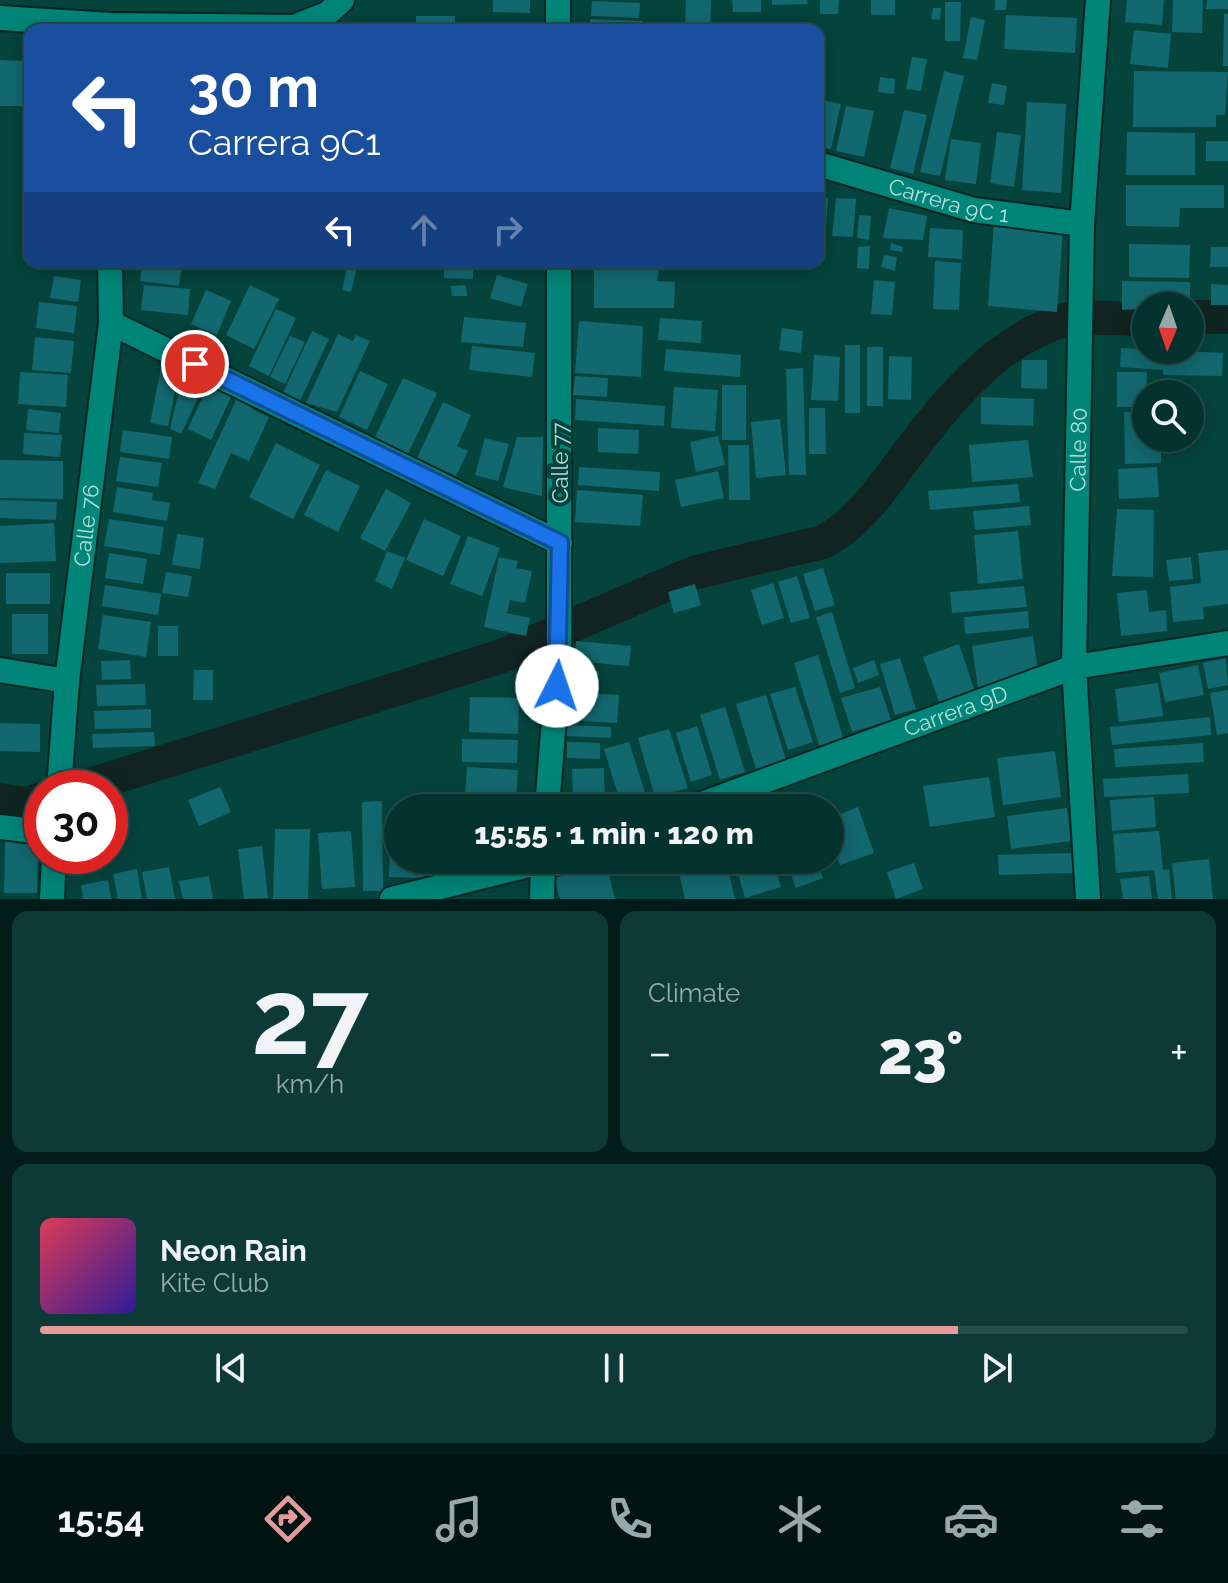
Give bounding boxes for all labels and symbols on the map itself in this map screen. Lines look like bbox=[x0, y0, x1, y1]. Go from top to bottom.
street label: Carrera 9C 1 bbox=[886, 173, 1010, 227]
north arrow bbox=[1132, 292, 1204, 364]
pin bbox=[161, 330, 229, 398]
street label: Calle 80 bbox=[1064, 407, 1092, 492]
street label: Calle 77 bbox=[547, 422, 573, 504]
street label: Calle 76 bbox=[68, 483, 104, 568]
position arrow bbox=[515, 644, 599, 728]
street label: Carrera 9D bbox=[900, 680, 1011, 742]
speed limit sign: 30 bbox=[24, 770, 128, 874]

